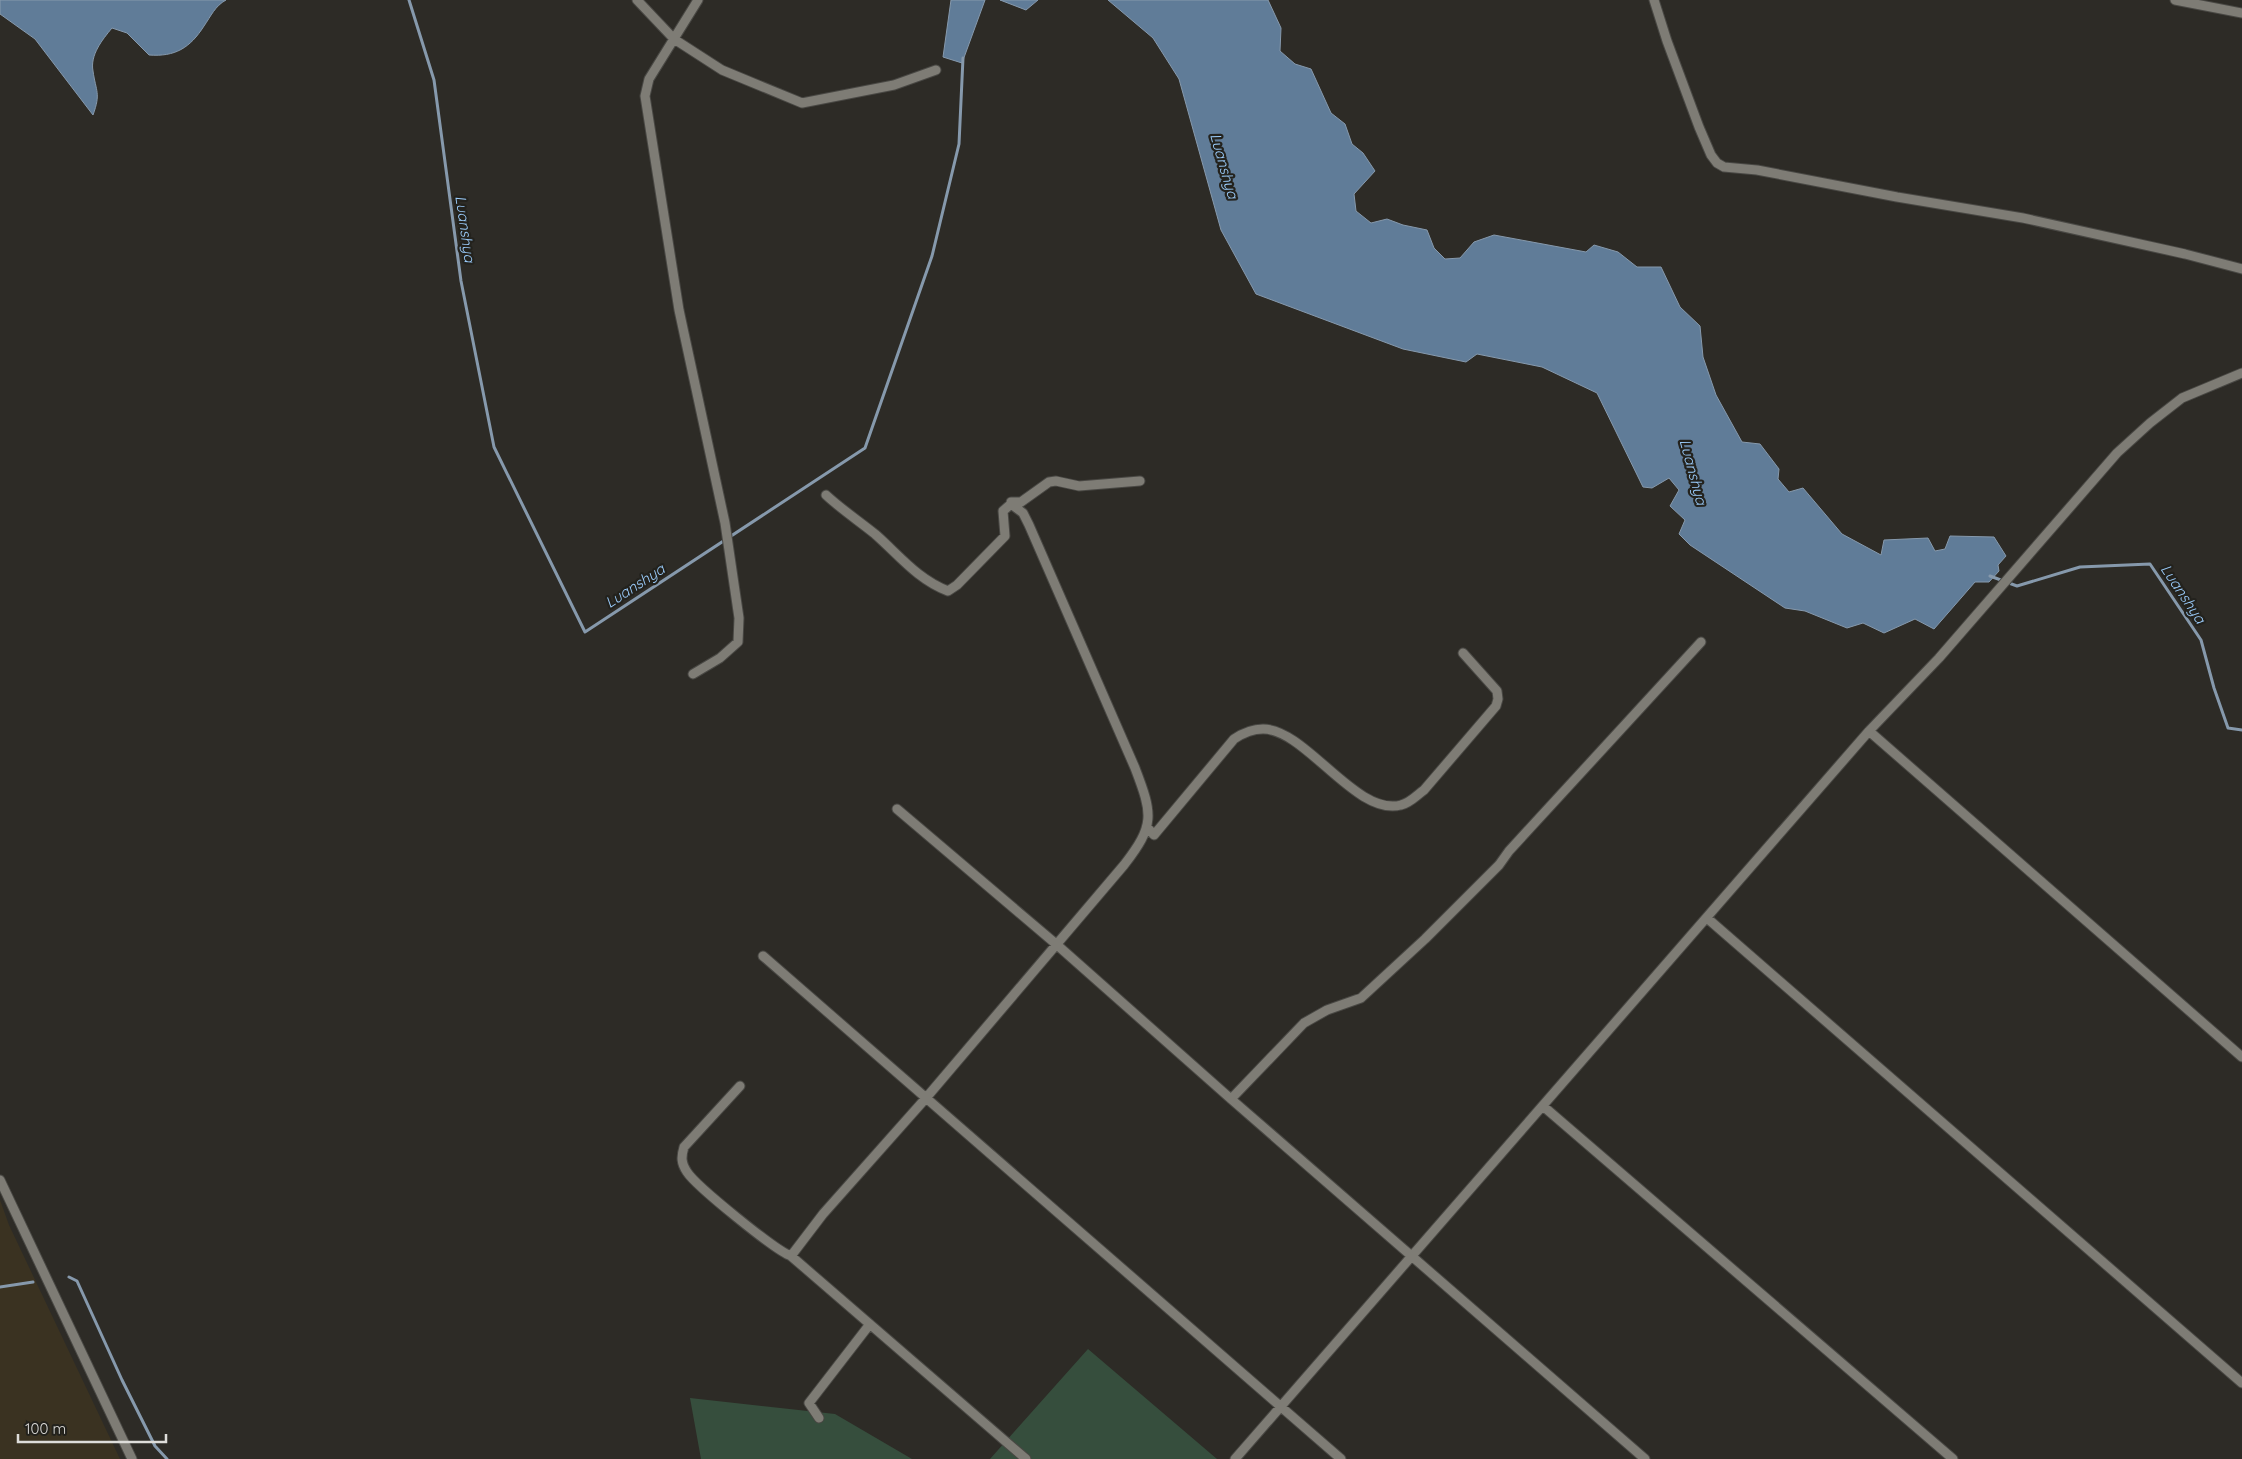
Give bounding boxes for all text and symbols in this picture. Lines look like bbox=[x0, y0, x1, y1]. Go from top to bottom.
water label: Luanshya bbox=[1206, 131, 1243, 202]
water label: Luanshya bbox=[451, 194, 480, 265]
water label: Luanshya bbox=[1676, 437, 1712, 508]
water label: Luanshya bbox=[601, 559, 669, 612]
water label: Luanshya bbox=[2157, 560, 2211, 628]
scale bar bbox=[18, 1412, 165, 1444]
text: 100 m bbox=[25, 1419, 66, 1438]

